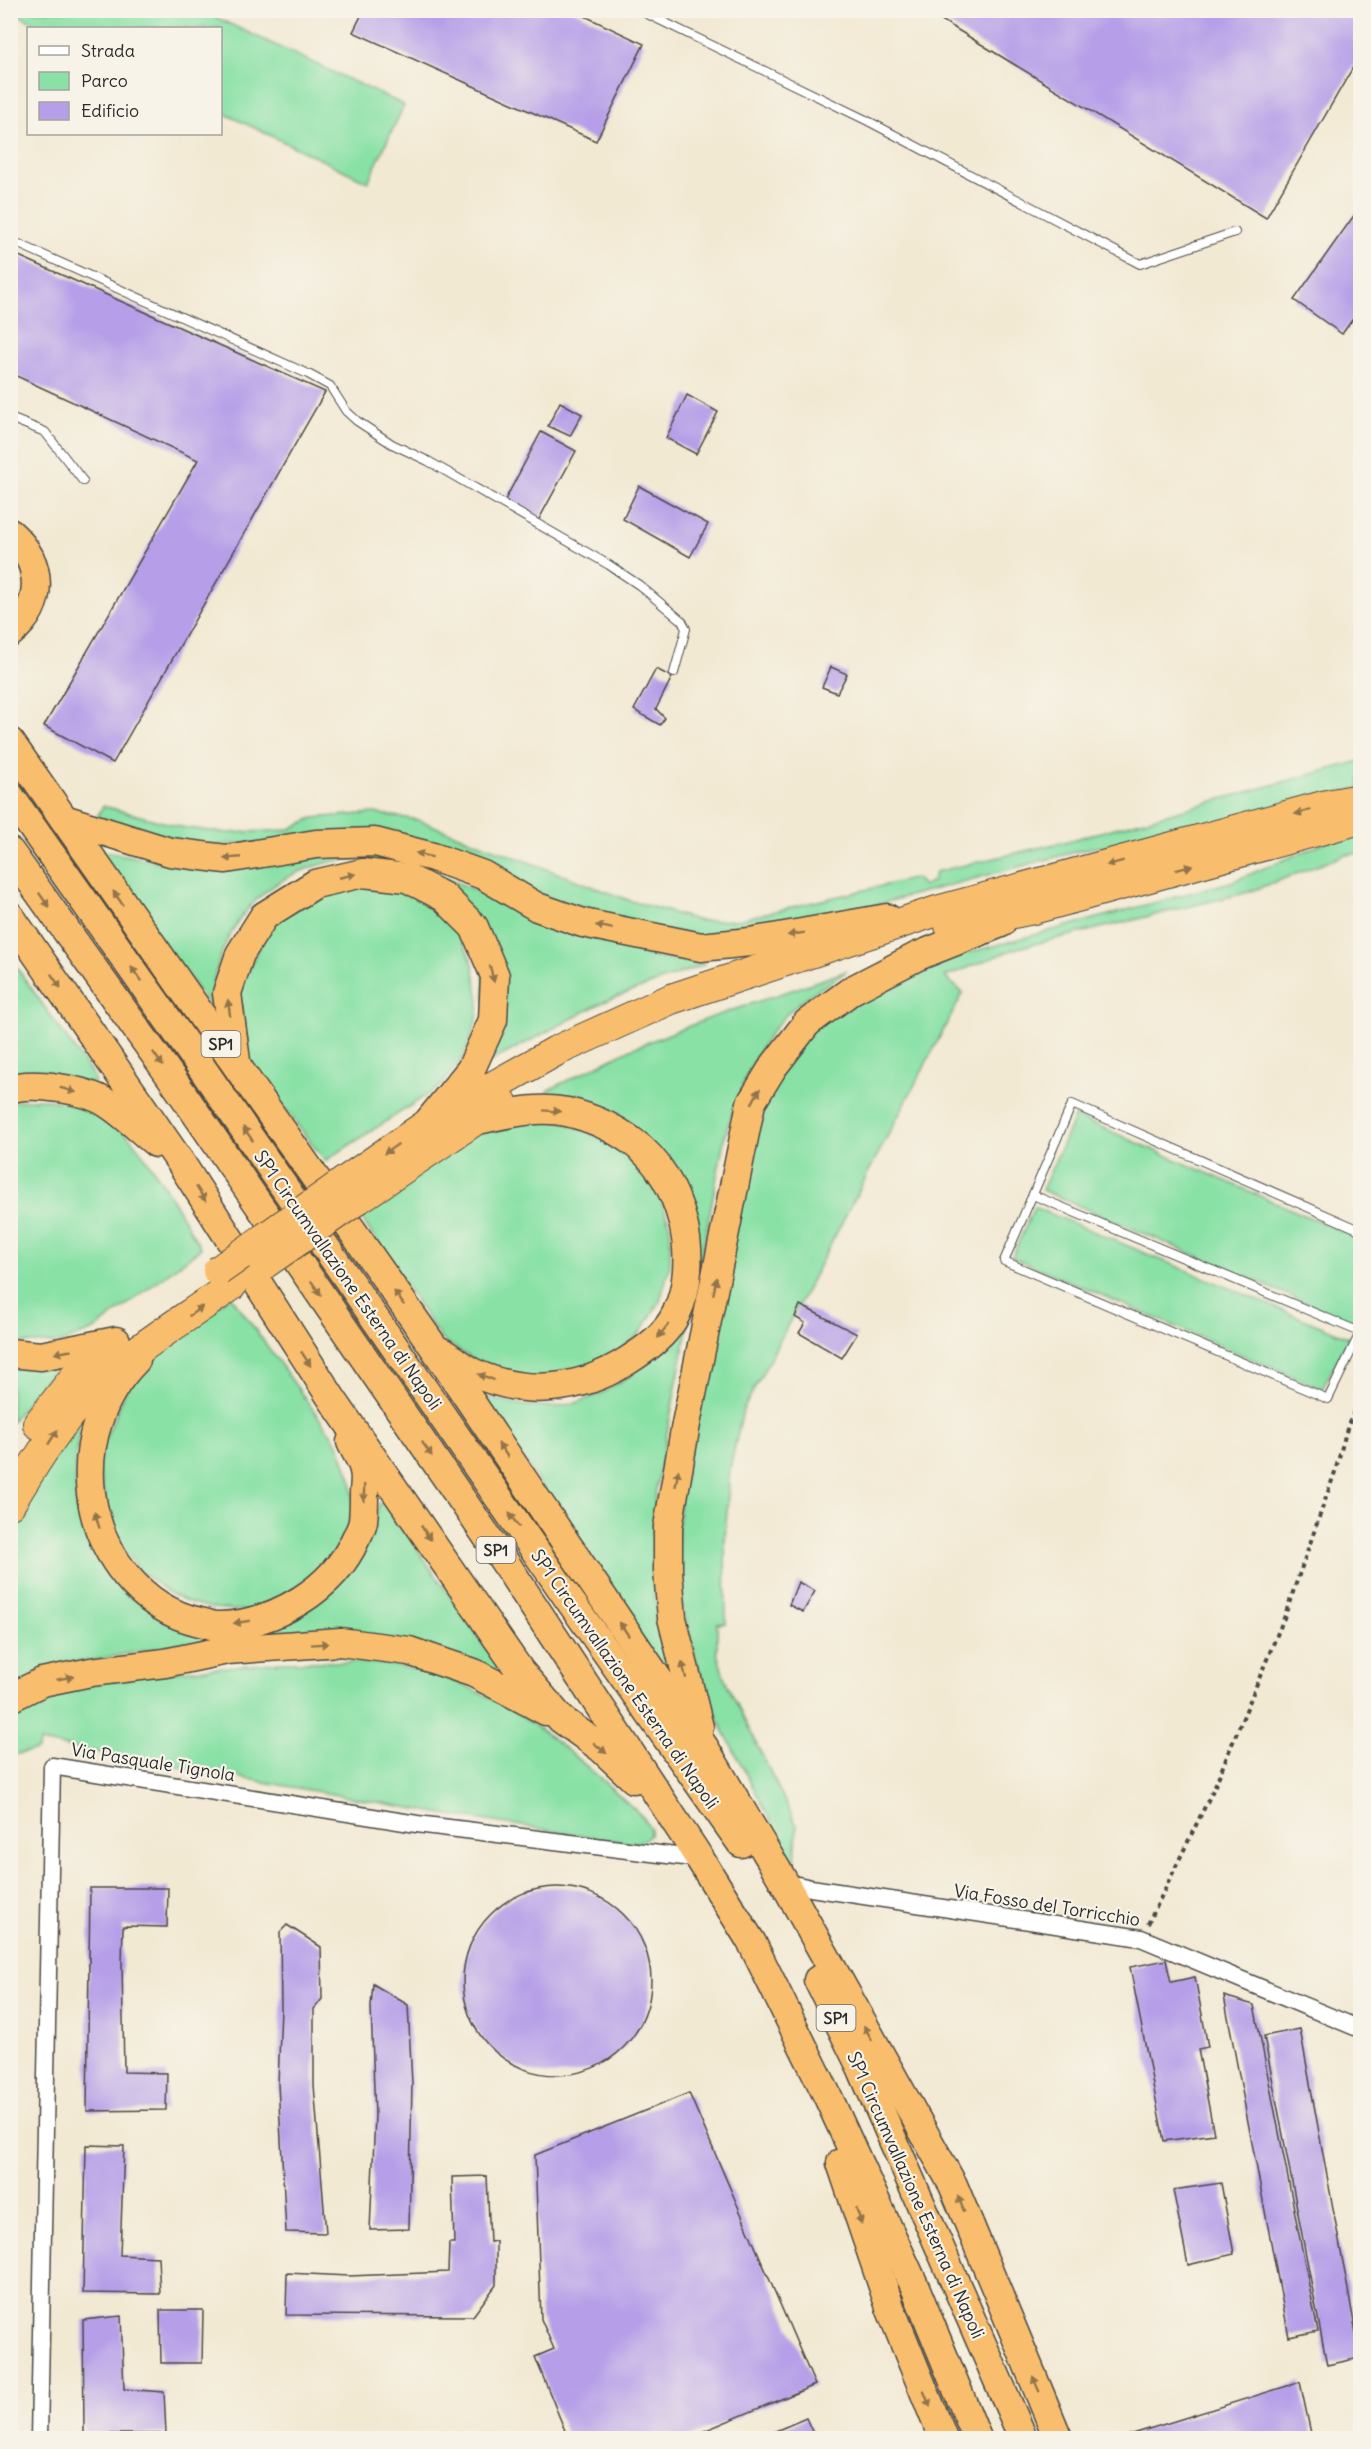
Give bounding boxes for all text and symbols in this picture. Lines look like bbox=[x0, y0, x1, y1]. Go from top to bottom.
legend bbox=[27, 27, 222, 135]
text: Strada bbox=[81, 39, 135, 62]
text: Parco bbox=[81, 69, 128, 92]
text: Edificio bbox=[81, 99, 139, 122]
one-way arrow bbox=[1294, 807, 1312, 817]
one-way arrow bbox=[415, 849, 433, 859]
one-way arrow bbox=[223, 853, 242, 863]
one-way arrow bbox=[1106, 858, 1124, 868]
one-way arrow bbox=[1175, 862, 1193, 872]
one-way arrow bbox=[338, 871, 356, 881]
one-way arrow bbox=[112, 890, 124, 906]
one-way arrow bbox=[38, 893, 50, 908]
one-way arrow bbox=[594, 922, 613, 931]
one-way arrow bbox=[787, 930, 806, 939]
one-way arrow bbox=[487, 965, 497, 983]
one-way arrow bbox=[130, 967, 142, 983]
one-way arrow bbox=[50, 973, 62, 989]
one-way arrow bbox=[224, 999, 233, 1018]
road number: SP1 bbox=[202, 1031, 240, 1057]
one-way arrow bbox=[152, 1050, 164, 1066]
one-way arrow bbox=[59, 1086, 77, 1096]
one-way arrow bbox=[751, 1087, 761, 1104]
one-way arrow bbox=[542, 1106, 561, 1116]
one-way arrow bbox=[242, 1127, 254, 1143]
one-way arrow bbox=[384, 1143, 400, 1155]
street label: SP1 Circumvallazione Esterna di Napoli bbox=[249, 1146, 447, 1414]
one-way arrow bbox=[196, 1186, 207, 1203]
one-way arrow bbox=[711, 1277, 720, 1296]
one-way arrow bbox=[310, 1280, 322, 1296]
one-way arrow bbox=[393, 1290, 405, 1306]
one-way arrow bbox=[188, 1305, 204, 1317]
one-way arrow bbox=[658, 1324, 670, 1339]
one-way arrow bbox=[54, 1348, 73, 1357]
one-way arrow bbox=[300, 1351, 311, 1367]
one-way arrow bbox=[477, 1372, 495, 1381]
one-way arrow bbox=[47, 1430, 59, 1446]
one-way arrow bbox=[421, 1441, 432, 1457]
one-way arrow bbox=[498, 1442, 509, 1458]
one-way arrow bbox=[673, 1468, 682, 1487]
one-way arrow bbox=[359, 1483, 369, 1502]
one-way arrow bbox=[92, 1511, 101, 1529]
one-way arrow bbox=[508, 1512, 520, 1528]
one-way arrow bbox=[420, 1525, 432, 1541]
road number: SP1 bbox=[476, 1537, 516, 1563]
street label: SP1 Circumvallazione Esterna di Napoli bbox=[526, 1545, 724, 1813]
one-way arrow bbox=[232, 1618, 251, 1627]
one-way arrow bbox=[618, 1622, 630, 1638]
one-way arrow bbox=[311, 1639, 330, 1649]
one-way arrow bbox=[679, 1661, 689, 1679]
one-way arrow bbox=[56, 1672, 74, 1682]
street label: Via Pasquale Tignola bbox=[69, 1738, 237, 1786]
one-way arrow bbox=[592, 1741, 607, 1754]
street label: Via Fosso del Torricchio bbox=[952, 1879, 1142, 1931]
road number: SP1 bbox=[816, 2005, 856, 2031]
one-way arrow bbox=[863, 2024, 873, 2041]
street label: SP1 Circumvallazione Esterna di Napoli bbox=[842, 2048, 990, 2342]
one-way arrow bbox=[956, 2195, 966, 2213]
one-way arrow bbox=[855, 2207, 864, 2225]
one-way arrow bbox=[1031, 2376, 1040, 2393]
one-way arrow bbox=[923, 2390, 932, 2408]

